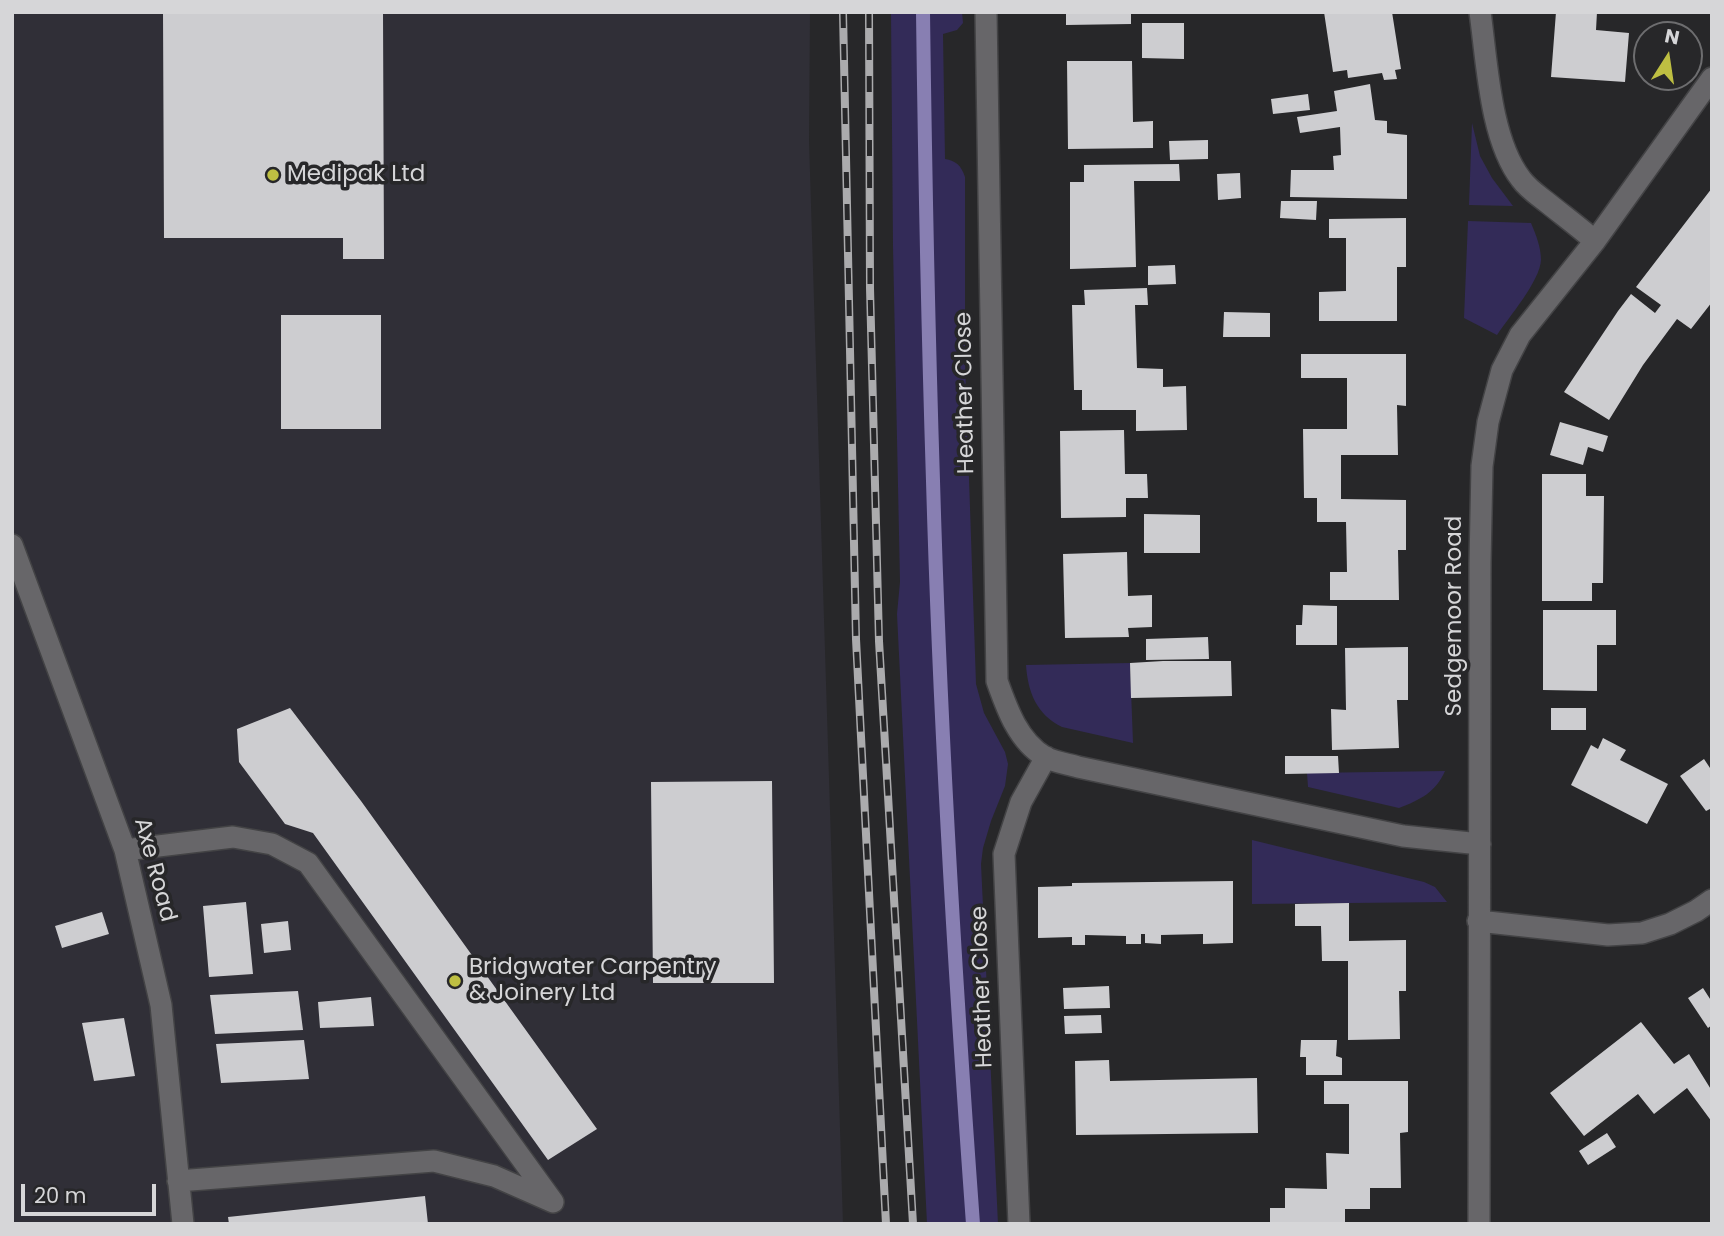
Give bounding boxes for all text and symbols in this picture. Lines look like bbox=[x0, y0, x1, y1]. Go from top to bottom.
north arrow bbox=[1633, 21, 1703, 91]
text: N bbox=[1662, 22, 1682, 52]
place label: Medipak Ltd bbox=[287, 161, 425, 189]
marker: Medipak Ltd bbox=[265, 167, 281, 183]
street label: Heather Close bbox=[951, 312, 981, 474]
street label: Sedgemoor Road bbox=[1441, 516, 1469, 716]
street label: Axe Road bbox=[127, 815, 181, 925]
street label: Heather Close bbox=[966, 905, 1000, 1069]
place label: Bridgwater Carpentry & Joinery Ltd bbox=[469, 954, 717, 1008]
marker: Bridgwater Carpentry & Joinery Ltd bbox=[447, 973, 463, 989]
scale bar bbox=[24, 1170, 159, 1214]
text: 20 m bbox=[34, 1181, 87, 1210]

